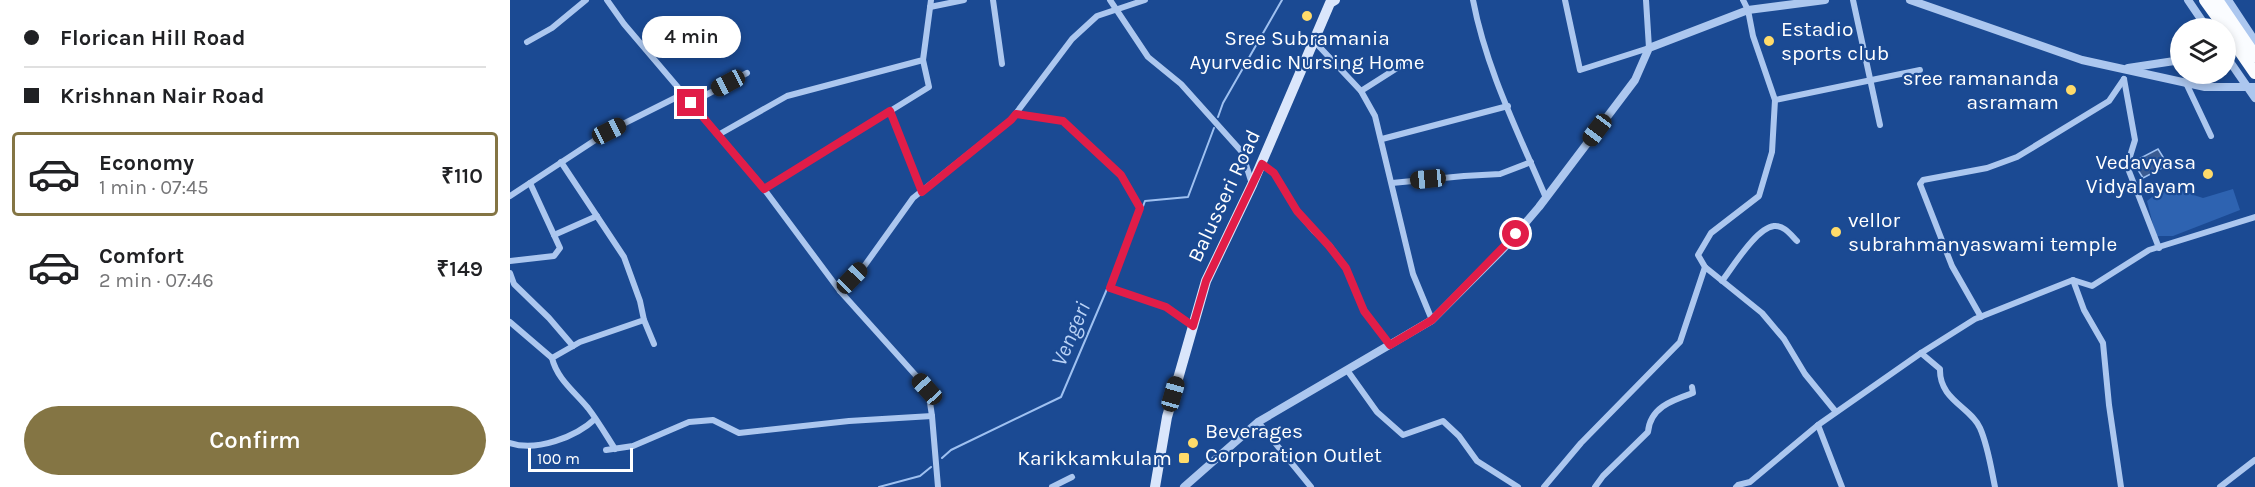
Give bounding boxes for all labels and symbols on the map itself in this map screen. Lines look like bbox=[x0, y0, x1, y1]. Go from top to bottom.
marker: Sree Subramania Ayurvedic Nursing Home bbox=[1300, 9, 1314, 23]
callout: 4 min bbox=[642, 16, 741, 58]
place label: Estadio sports club bbox=[1781, 17, 1889, 65]
place label: Sree Subramania Ayurvedic Nursing Home bbox=[1190, 26, 1424, 74]
marker: Estadio sports club bbox=[1762, 34, 1776, 48]
place label: sree ramananda asramam bbox=[1903, 66, 2059, 114]
car bbox=[708, 67, 748, 99]
marker: sree ramananda asramam bbox=[2064, 83, 2078, 97]
route end bbox=[677, 89, 704, 116]
car bbox=[1579, 110, 1615, 150]
car bbox=[589, 115, 629, 147]
street label: Balusseri Road bbox=[1183, 126, 1265, 266]
place label: Vedavyasa Vidyalayam bbox=[2086, 150, 2196, 198]
marker: Vedavyasa Vidyalayam bbox=[2201, 167, 2215, 181]
car bbox=[1409, 168, 1447, 190]
place label: vellor subrahmanyaswami temple bbox=[1848, 208, 2117, 256]
route start bbox=[1502, 220, 1529, 247]
marker: vellor subrahmanyaswami temple bbox=[1829, 225, 1843, 239]
car bbox=[833, 259, 871, 297]
water label: Vengeri bbox=[1046, 298, 1096, 370]
car bbox=[908, 370, 946, 408]
car bbox=[1159, 374, 1187, 414]
place label: Beverages Corporation Outlet bbox=[1205, 419, 1382, 467]
marker: Beverages Corporation Outlet bbox=[1186, 436, 1200, 450]
scale bar bbox=[528, 445, 633, 472]
place label: Karikkamkulam bbox=[1017, 446, 1172, 470]
marker: Karikkamkulam bbox=[1177, 451, 1191, 465]

